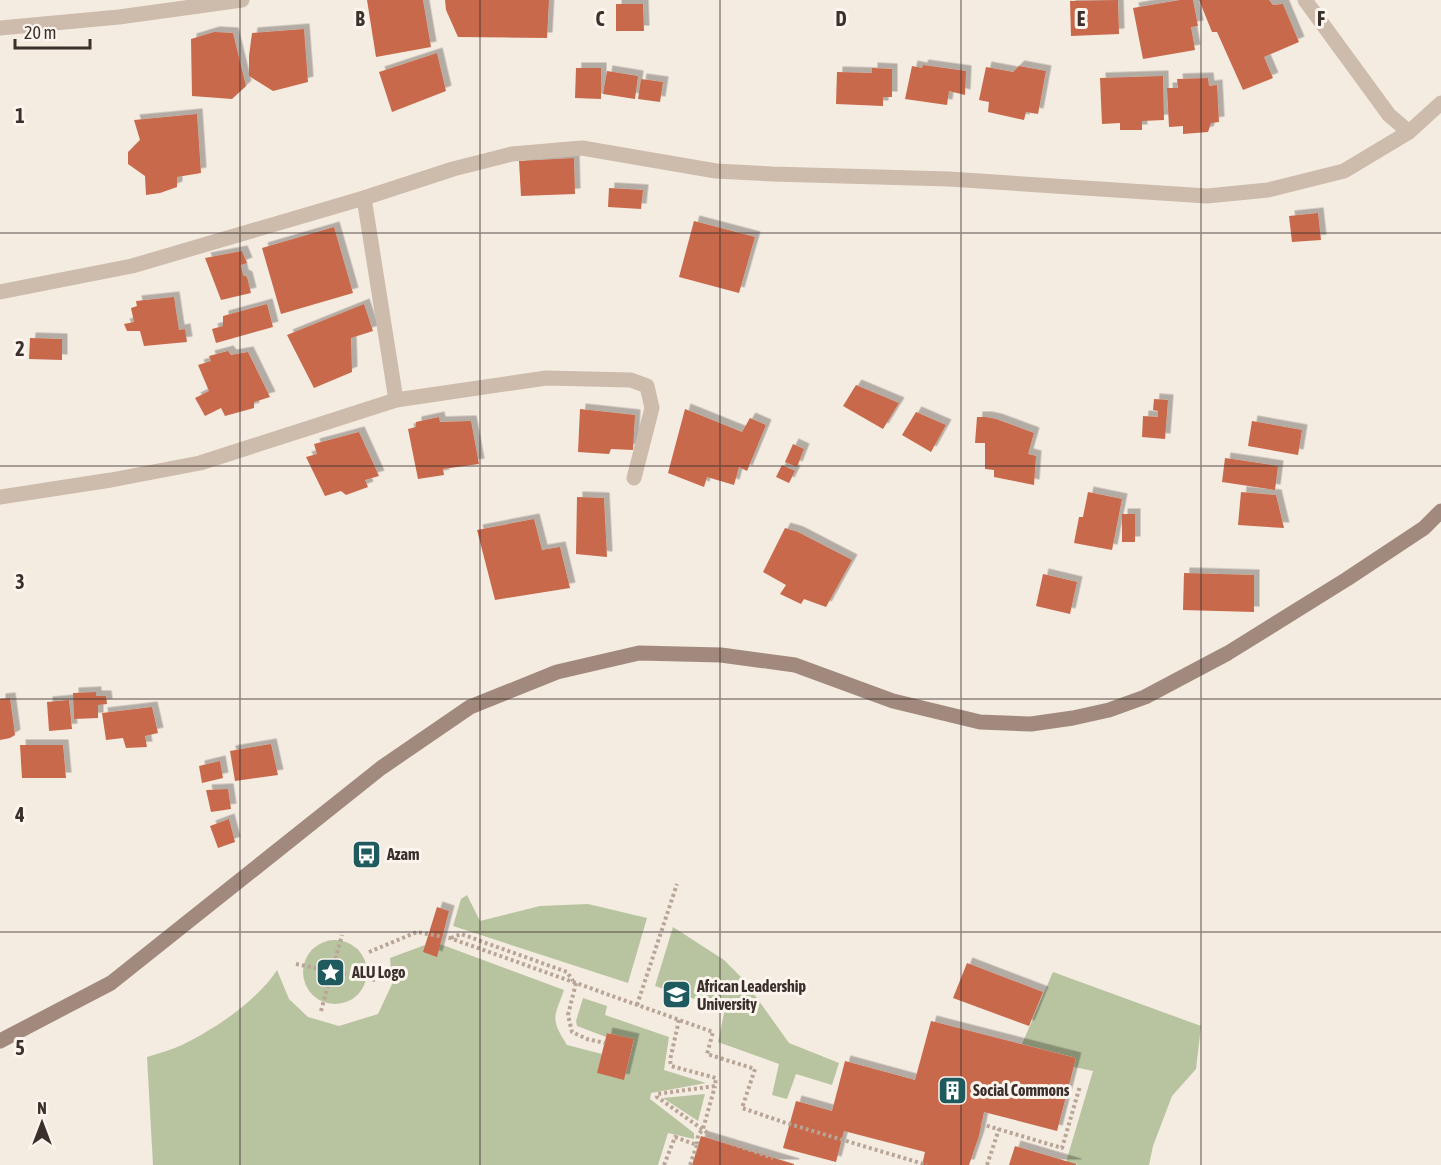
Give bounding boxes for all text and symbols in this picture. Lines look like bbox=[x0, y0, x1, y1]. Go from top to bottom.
text: B bbox=[355, 7, 365, 30]
text: C bbox=[596, 7, 605, 30]
text: D bbox=[835, 7, 847, 30]
text: E bbox=[1077, 7, 1086, 30]
text: F bbox=[1317, 7, 1325, 30]
scale bar bbox=[15, 12, 90, 50]
text: 20 m bbox=[24, 22, 56, 43]
text: 1 bbox=[15, 104, 25, 127]
text: 2 bbox=[15, 337, 25, 360]
text: 3 bbox=[15, 570, 25, 593]
text: 4 bbox=[14, 803, 25, 826]
bus stop icon: Azam bbox=[350, 838, 382, 870]
place label: Azam bbox=[386, 845, 420, 863]
place icon: ALU Logo bbox=[315, 956, 347, 988]
place label: ALU Logo bbox=[351, 963, 406, 981]
place label: African Leadership University bbox=[696, 977, 807, 1013]
school or university icon: African Leadership University bbox=[660, 979, 692, 1011]
text: 5 bbox=[15, 1036, 25, 1059]
building icon: Social Commons bbox=[936, 1074, 968, 1106]
place label: Social Commons bbox=[973, 1081, 1070, 1099]
north arrow bbox=[12, 1093, 72, 1153]
text: N bbox=[37, 1099, 47, 1117]

